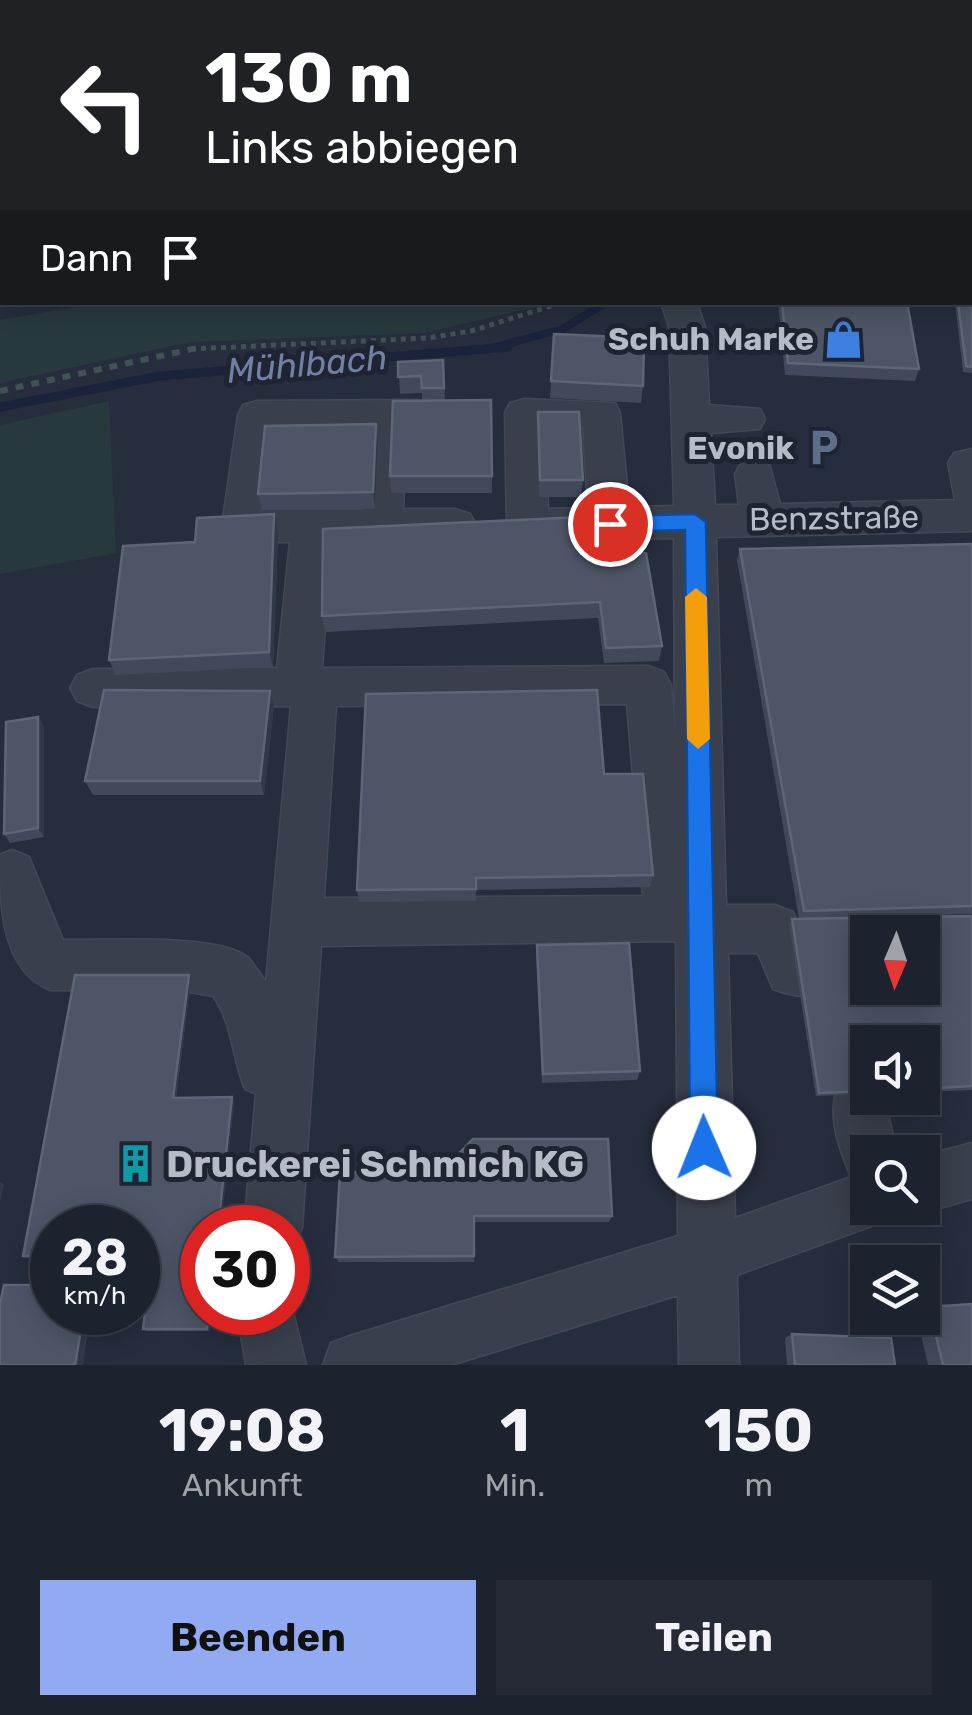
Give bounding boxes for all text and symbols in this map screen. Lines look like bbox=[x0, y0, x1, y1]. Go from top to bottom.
text: 130 m bbox=[205, 37, 413, 120]
icon: left bbox=[40, 40, 170, 170]
text: Links abbiegen bbox=[205, 121, 519, 174]
icon: arrive bbox=[153, 230, 208, 285]
text: Dann bbox=[40, 235, 133, 281]
shop icon: Schuh Marke bbox=[823, 318, 865, 360]
place label: Schuh Marke bbox=[608, 320, 814, 358]
water label: Mühlbach bbox=[225, 336, 389, 392]
parking icon: Evonik bbox=[803, 427, 845, 469]
place label: Evonik bbox=[687, 429, 794, 467]
pin bbox=[568, 482, 653, 567]
icon: arrive bbox=[583, 497, 638, 552]
street label: Benzstraße bbox=[749, 498, 919, 538]
north arrow bbox=[850, 915, 940, 1005]
map controls bbox=[850, 915, 940, 1335]
button: sound bbox=[850, 1025, 940, 1115]
position arrow bbox=[652, 1096, 756, 1200]
button: search bbox=[850, 1135, 940, 1225]
place label: Druckerei Schmich KG bbox=[166, 1141, 584, 1187]
building icon: Druckerei Schmich KG bbox=[115, 1143, 157, 1185]
speed limit sign: 30 bbox=[180, 1205, 310, 1335]
text: 28 bbox=[62, 1228, 128, 1288]
button: layers bbox=[850, 1245, 940, 1335]
text: km/h bbox=[64, 1281, 126, 1310]
text: 19:08 bbox=[159, 1395, 326, 1466]
text: 1 bbox=[500, 1395, 530, 1466]
text: 150 bbox=[704, 1395, 813, 1466]
text: Ankunft bbox=[182, 1466, 303, 1504]
text: Min. bbox=[485, 1466, 545, 1504]
text: m bbox=[744, 1466, 773, 1504]
button: Beenden bbox=[40, 1580, 476, 1695]
button: Teilen bbox=[496, 1580, 932, 1695]

